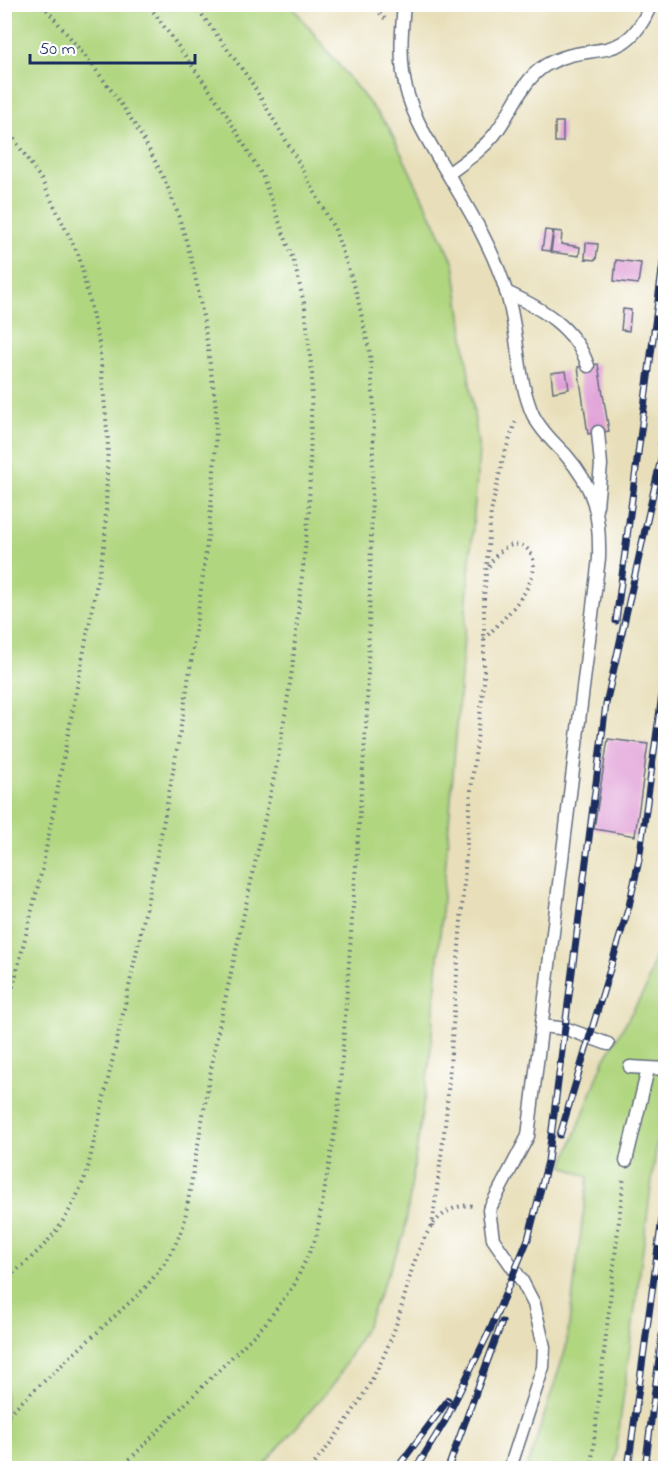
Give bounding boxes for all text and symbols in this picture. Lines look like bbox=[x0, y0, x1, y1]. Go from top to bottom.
scale bar bbox=[30, 27, 195, 65]
text: 50 m bbox=[39, 37, 76, 63]

